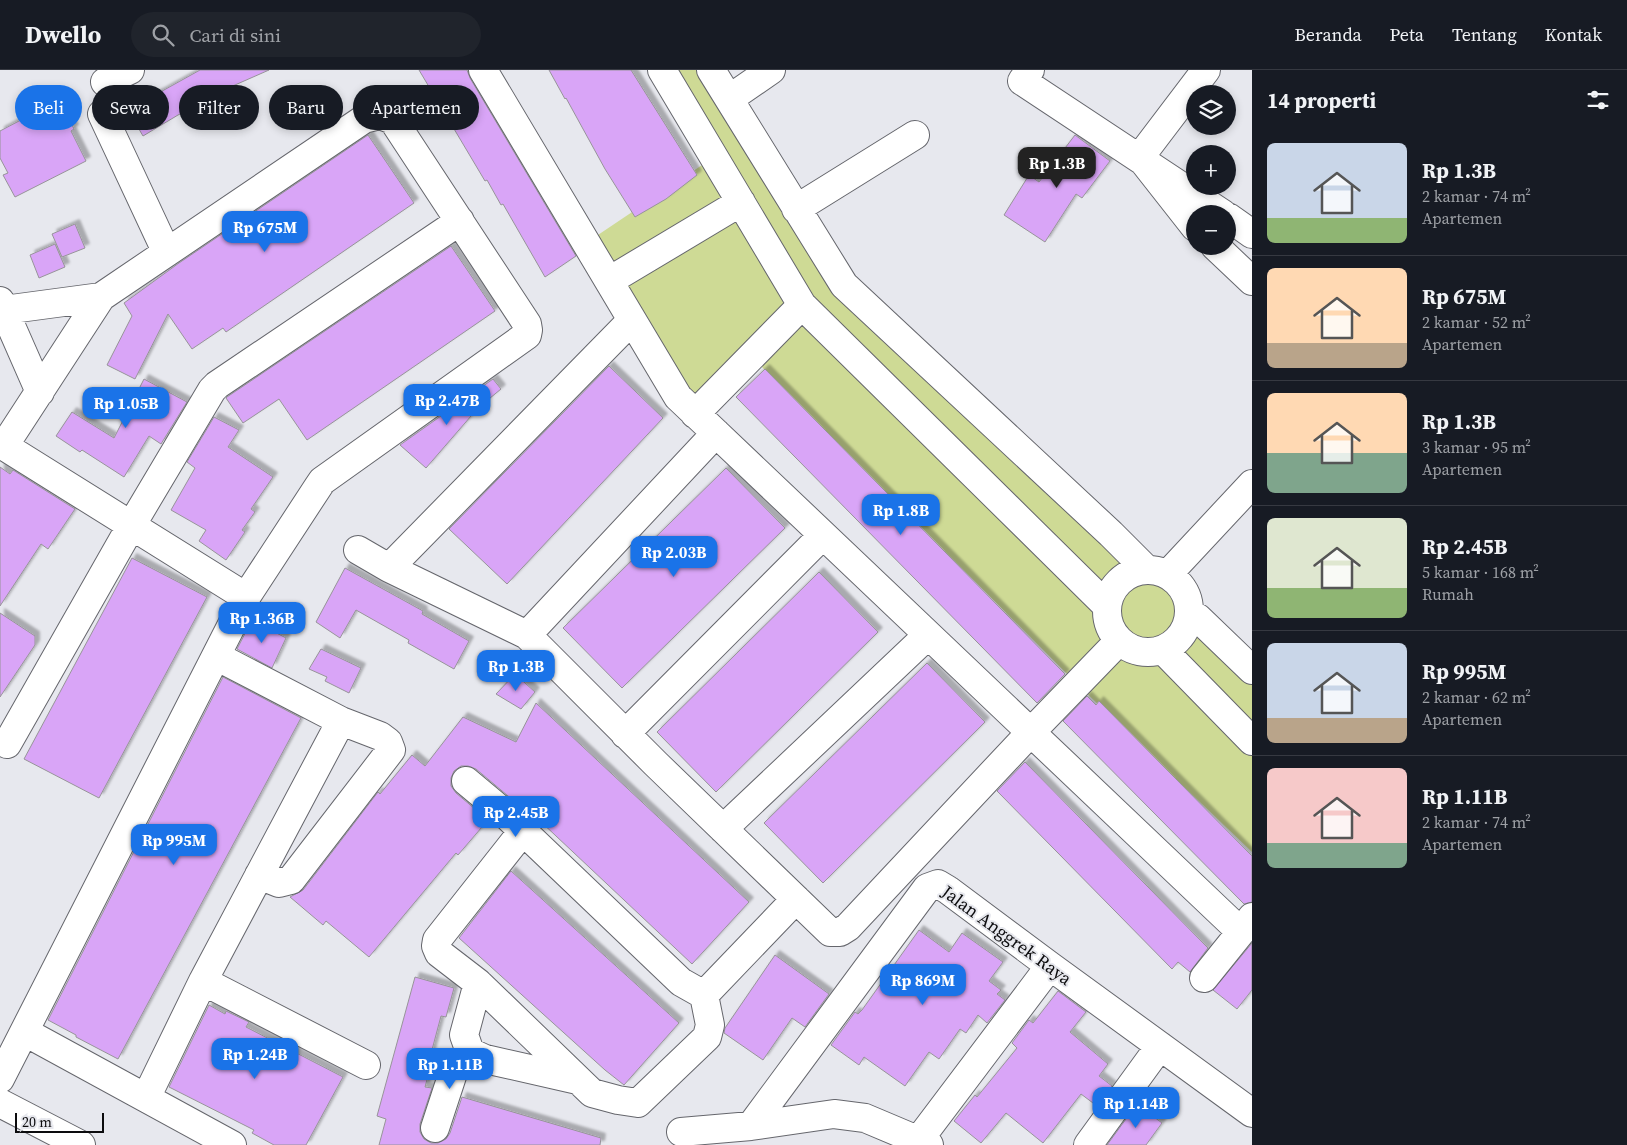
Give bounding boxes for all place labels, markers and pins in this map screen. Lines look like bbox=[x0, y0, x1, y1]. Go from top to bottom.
pin: Rp 1.3B bbox=[1011, 146, 1103, 189]
pin: Rp 675M bbox=[219, 210, 311, 253]
pin: Rp 2.47B bbox=[395, 384, 499, 426]
pin: Rp 1.05B bbox=[74, 386, 178, 429]
pin: Rp 1.8B bbox=[855, 494, 947, 536]
pin: Rp 2.03B bbox=[622, 536, 726, 578]
pin: Rp 1.36B bbox=[210, 602, 314, 644]
pin: Rp 1.3B bbox=[470, 650, 562, 692]
pin: Rp 2.45B bbox=[464, 796, 568, 838]
pin: Rp 995M bbox=[128, 824, 220, 866]
pin: Rp 869M bbox=[877, 964, 969, 1006]
pin: Rp 1.24B bbox=[203, 1038, 307, 1080]
pin: Rp 1.11B bbox=[398, 1048, 502, 1090]
pin: Rp 1.14B bbox=[1084, 1086, 1188, 1129]

